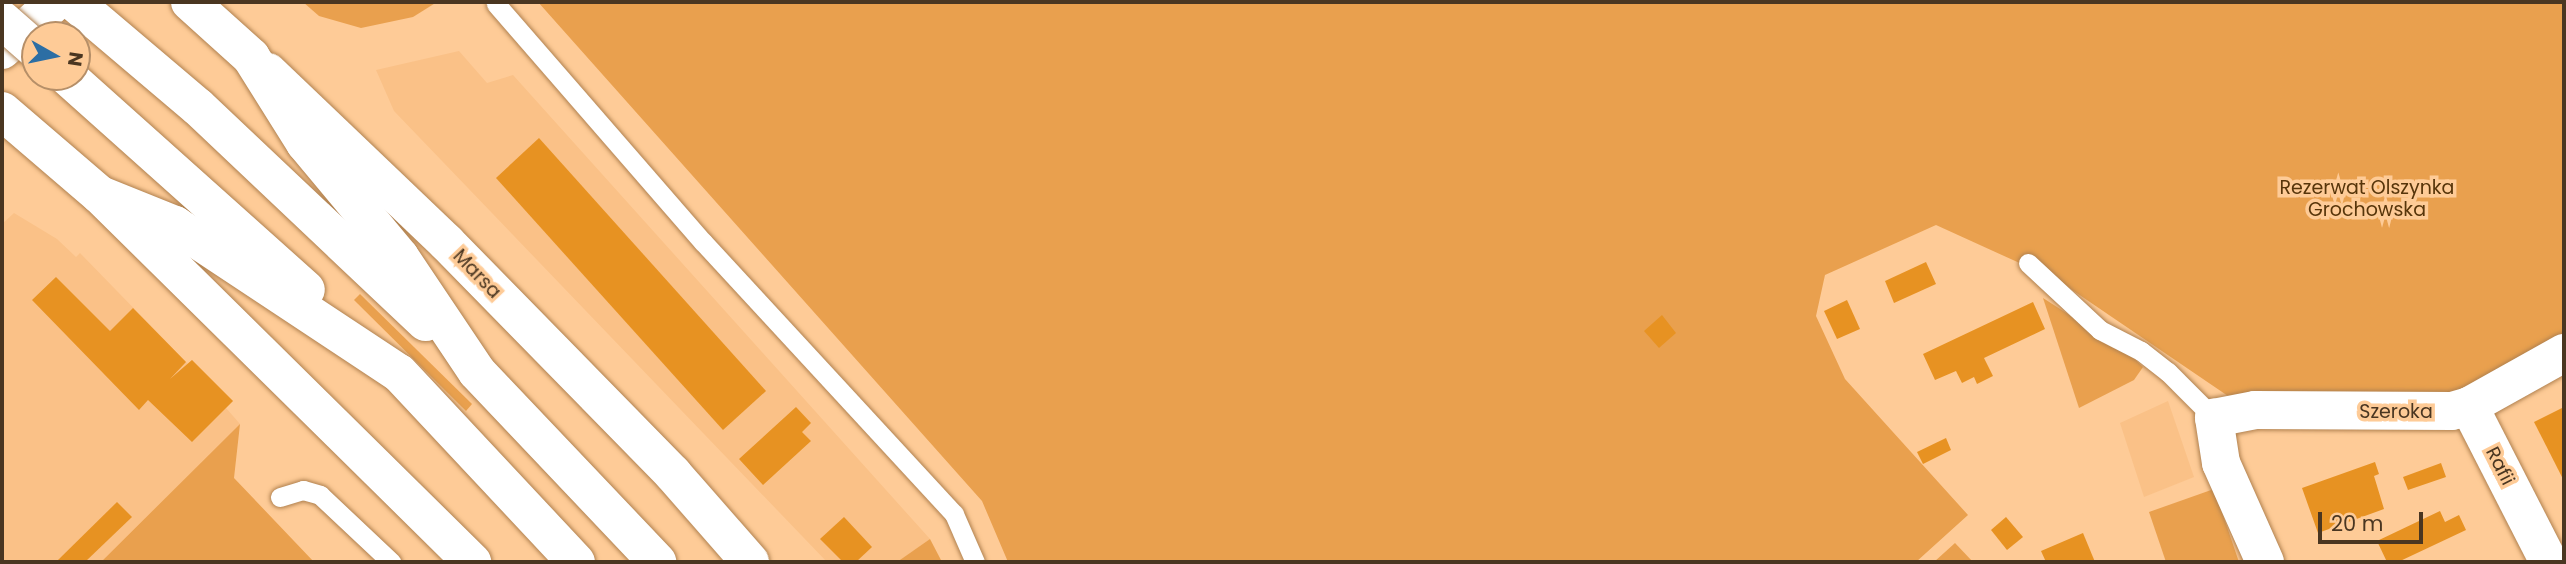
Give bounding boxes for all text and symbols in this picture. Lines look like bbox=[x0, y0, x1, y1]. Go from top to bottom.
north arrow bbox=[21, 21, 91, 91]
text: N bbox=[61, 50, 90, 68]
park label: Rezerwat Olszynka Grochowska bbox=[2280, 177, 2454, 221]
street label: Marsa bbox=[448, 245, 506, 303]
street label: Szeroka bbox=[2359, 401, 2433, 423]
street label: Rafii bbox=[2481, 443, 2519, 489]
scale bar bbox=[2321, 498, 2426, 542]
text: 20 m bbox=[2331, 509, 2384, 538]

